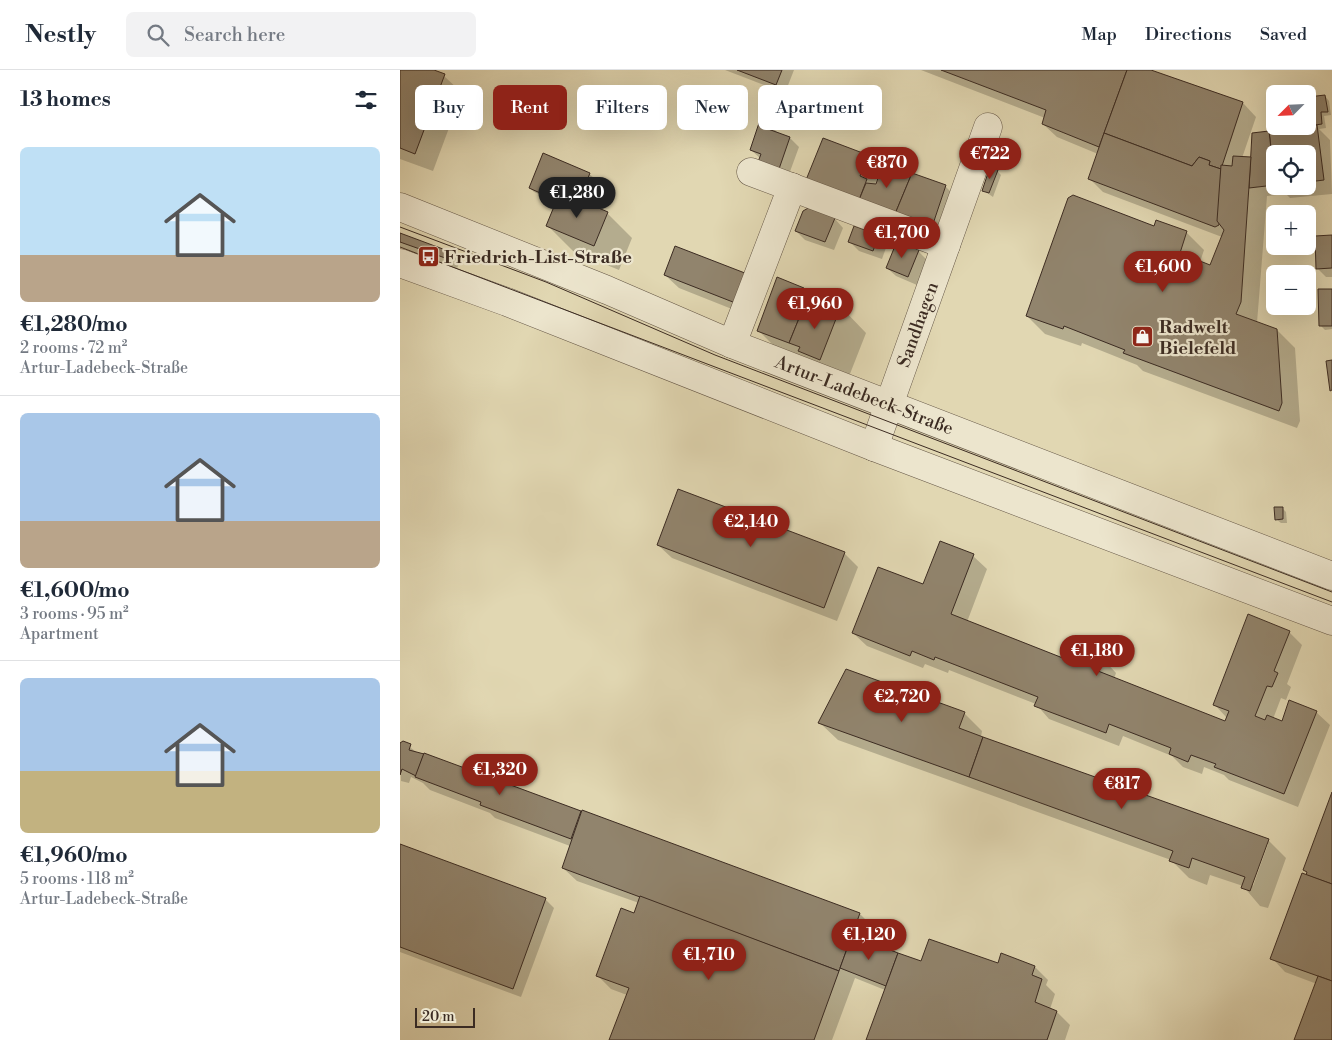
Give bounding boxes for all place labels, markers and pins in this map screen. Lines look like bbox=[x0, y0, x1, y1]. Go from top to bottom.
pin: €722 bbox=[960, 138, 1020, 180]
pin: €870 bbox=[857, 146, 917, 189]
pin: €1,280 bbox=[536, 176, 618, 219]
pin: €1,700 bbox=[861, 216, 943, 259]
bus stop icon: Friedrich-List-Straße bbox=[416, 245, 440, 269]
place label: Friedrich-List-Straße bbox=[444, 246, 632, 269]
pin: €1,600 bbox=[1122, 250, 1204, 293]
pin: €1,960 bbox=[774, 288, 856, 330]
place label: Radwelt Bielefeld bbox=[1159, 316, 1236, 360]
shop icon: Radwelt Bielefeld bbox=[1131, 325, 1155, 349]
pin: €2,140 bbox=[710, 506, 792, 548]
pin: €1,180 bbox=[1056, 634, 1138, 677]
pin: €2,720 bbox=[861, 680, 943, 723]
pin: €1,320 bbox=[459, 754, 541, 796]
pin: €817 bbox=[1092, 768, 1152, 810]
pin: €1,120 bbox=[828, 918, 910, 961]
pin: €1,710 bbox=[668, 938, 750, 981]

